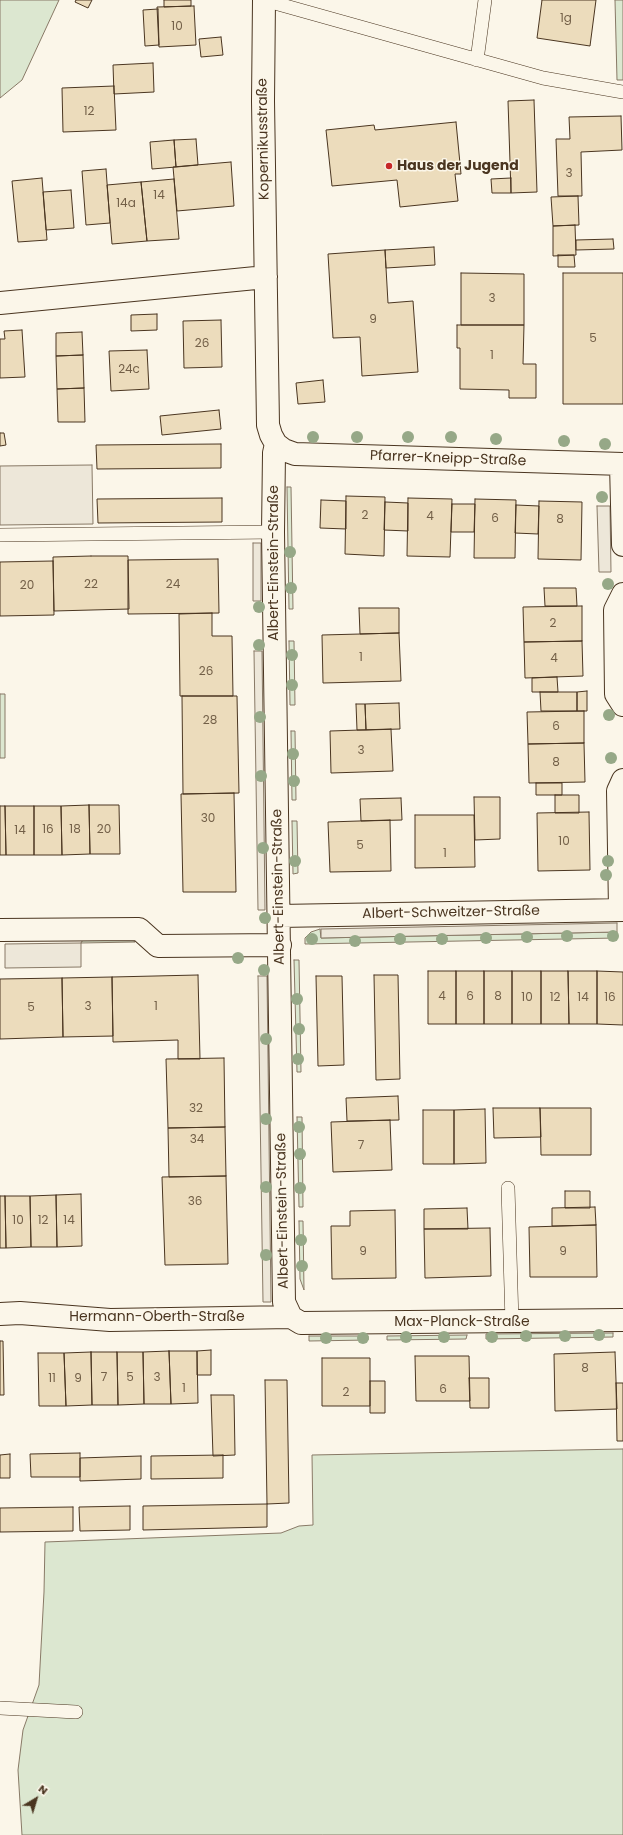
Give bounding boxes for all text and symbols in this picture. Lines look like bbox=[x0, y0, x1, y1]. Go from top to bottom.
house number: 1g bbox=[560, 12, 572, 26]
house number: 10 bbox=[171, 20, 183, 34]
street label: Kopernikusstraße bbox=[255, 78, 273, 200]
house number: 12 bbox=[84, 105, 94, 119]
place label: Haus der Jugend bbox=[397, 158, 519, 174]
marker: Haus der Jugend bbox=[384, 161, 394, 171]
house number: 3 bbox=[565, 167, 573, 181]
house number: 14 bbox=[153, 189, 165, 203]
house number: 14a bbox=[116, 197, 136, 211]
house number: 3 bbox=[488, 292, 496, 306]
house number: 9 bbox=[369, 313, 377, 327]
house number: 5 bbox=[589, 332, 597, 346]
house number: 26 bbox=[195, 337, 209, 351]
house number: 1 bbox=[490, 349, 494, 363]
house number: 24c bbox=[118, 363, 140, 377]
street label: Pfarrer-Kneipp-Straße bbox=[369, 448, 527, 470]
street label: Albert-Einstein-Straße bbox=[266, 485, 282, 641]
house number: 2 bbox=[362, 509, 368, 523]
house number: 4 bbox=[426, 510, 434, 524]
house number: 6 bbox=[491, 512, 499, 526]
house number: 8 bbox=[556, 513, 564, 527]
house number: 22 bbox=[84, 578, 98, 592]
house number: 24 bbox=[166, 578, 180, 592]
house number: 20 bbox=[20, 579, 34, 593]
house number: 2 bbox=[550, 617, 556, 631]
house number: 1 bbox=[359, 651, 363, 665]
house number: 4 bbox=[550, 652, 558, 666]
house number: 26 bbox=[199, 665, 213, 679]
house number: 28 bbox=[203, 714, 217, 728]
house number: 6 bbox=[552, 720, 560, 734]
house number: 3 bbox=[357, 744, 365, 758]
house number: 8 bbox=[552, 756, 560, 770]
street label: Albert-Einstein-Straße bbox=[269, 809, 289, 965]
house number: 30 bbox=[201, 812, 215, 826]
house number: 16 bbox=[42, 823, 54, 837]
house number: 18 bbox=[69, 823, 81, 837]
house number: 20 bbox=[97, 823, 111, 837]
house number: 14 bbox=[14, 824, 26, 838]
house number: 10 bbox=[558, 835, 570, 849]
house number: 5 bbox=[356, 839, 364, 853]
house number: 1 bbox=[443, 847, 447, 861]
street label: Albert-Schweitzer-Straße bbox=[362, 903, 540, 923]
house number: 4 bbox=[438, 990, 446, 1004]
house number: 6 bbox=[466, 990, 474, 1004]
house number: 8 bbox=[494, 990, 502, 1004]
house number: 10 bbox=[521, 991, 533, 1005]
house number: 12 bbox=[550, 991, 560, 1005]
house number: 14 bbox=[577, 991, 589, 1005]
house number: 16 bbox=[604, 991, 616, 1005]
house number: 3 bbox=[84, 1000, 92, 1014]
house number: 1 bbox=[154, 1000, 158, 1014]
house number: 5 bbox=[27, 1001, 35, 1015]
house number: 32 bbox=[189, 1102, 203, 1116]
house number: 34 bbox=[190, 1133, 204, 1147]
street label: Albert-Einstein-Straße bbox=[273, 1133, 293, 1289]
house number: 7 bbox=[358, 1139, 364, 1153]
house number: 36 bbox=[188, 1195, 202, 1209]
house number: 10 bbox=[12, 1214, 24, 1228]
house number: 12 bbox=[38, 1214, 48, 1228]
house number: 14 bbox=[63, 1214, 75, 1228]
house number: 9 bbox=[359, 1245, 367, 1259]
house number: 9 bbox=[559, 1245, 567, 1259]
street label: Hermann-Oberth-Straße bbox=[69, 1309, 245, 1325]
street label: Max-Planck-Straße bbox=[394, 1314, 530, 1330]
house number: 8 bbox=[581, 1362, 589, 1376]
house number: 7 bbox=[101, 1371, 107, 1385]
house number: 5 bbox=[126, 1371, 134, 1385]
house number: 3 bbox=[153, 1371, 161, 1385]
house number: 11 bbox=[48, 1372, 56, 1386]
house number: 9 bbox=[74, 1372, 82, 1386]
house number: 1 bbox=[182, 1382, 186, 1396]
house number: 6 bbox=[439, 1383, 447, 1397]
house number: 2 bbox=[343, 1386, 349, 1400]
north arrow bbox=[16, 1779, 56, 1819]
text: N bbox=[35, 1781, 52, 1798]

